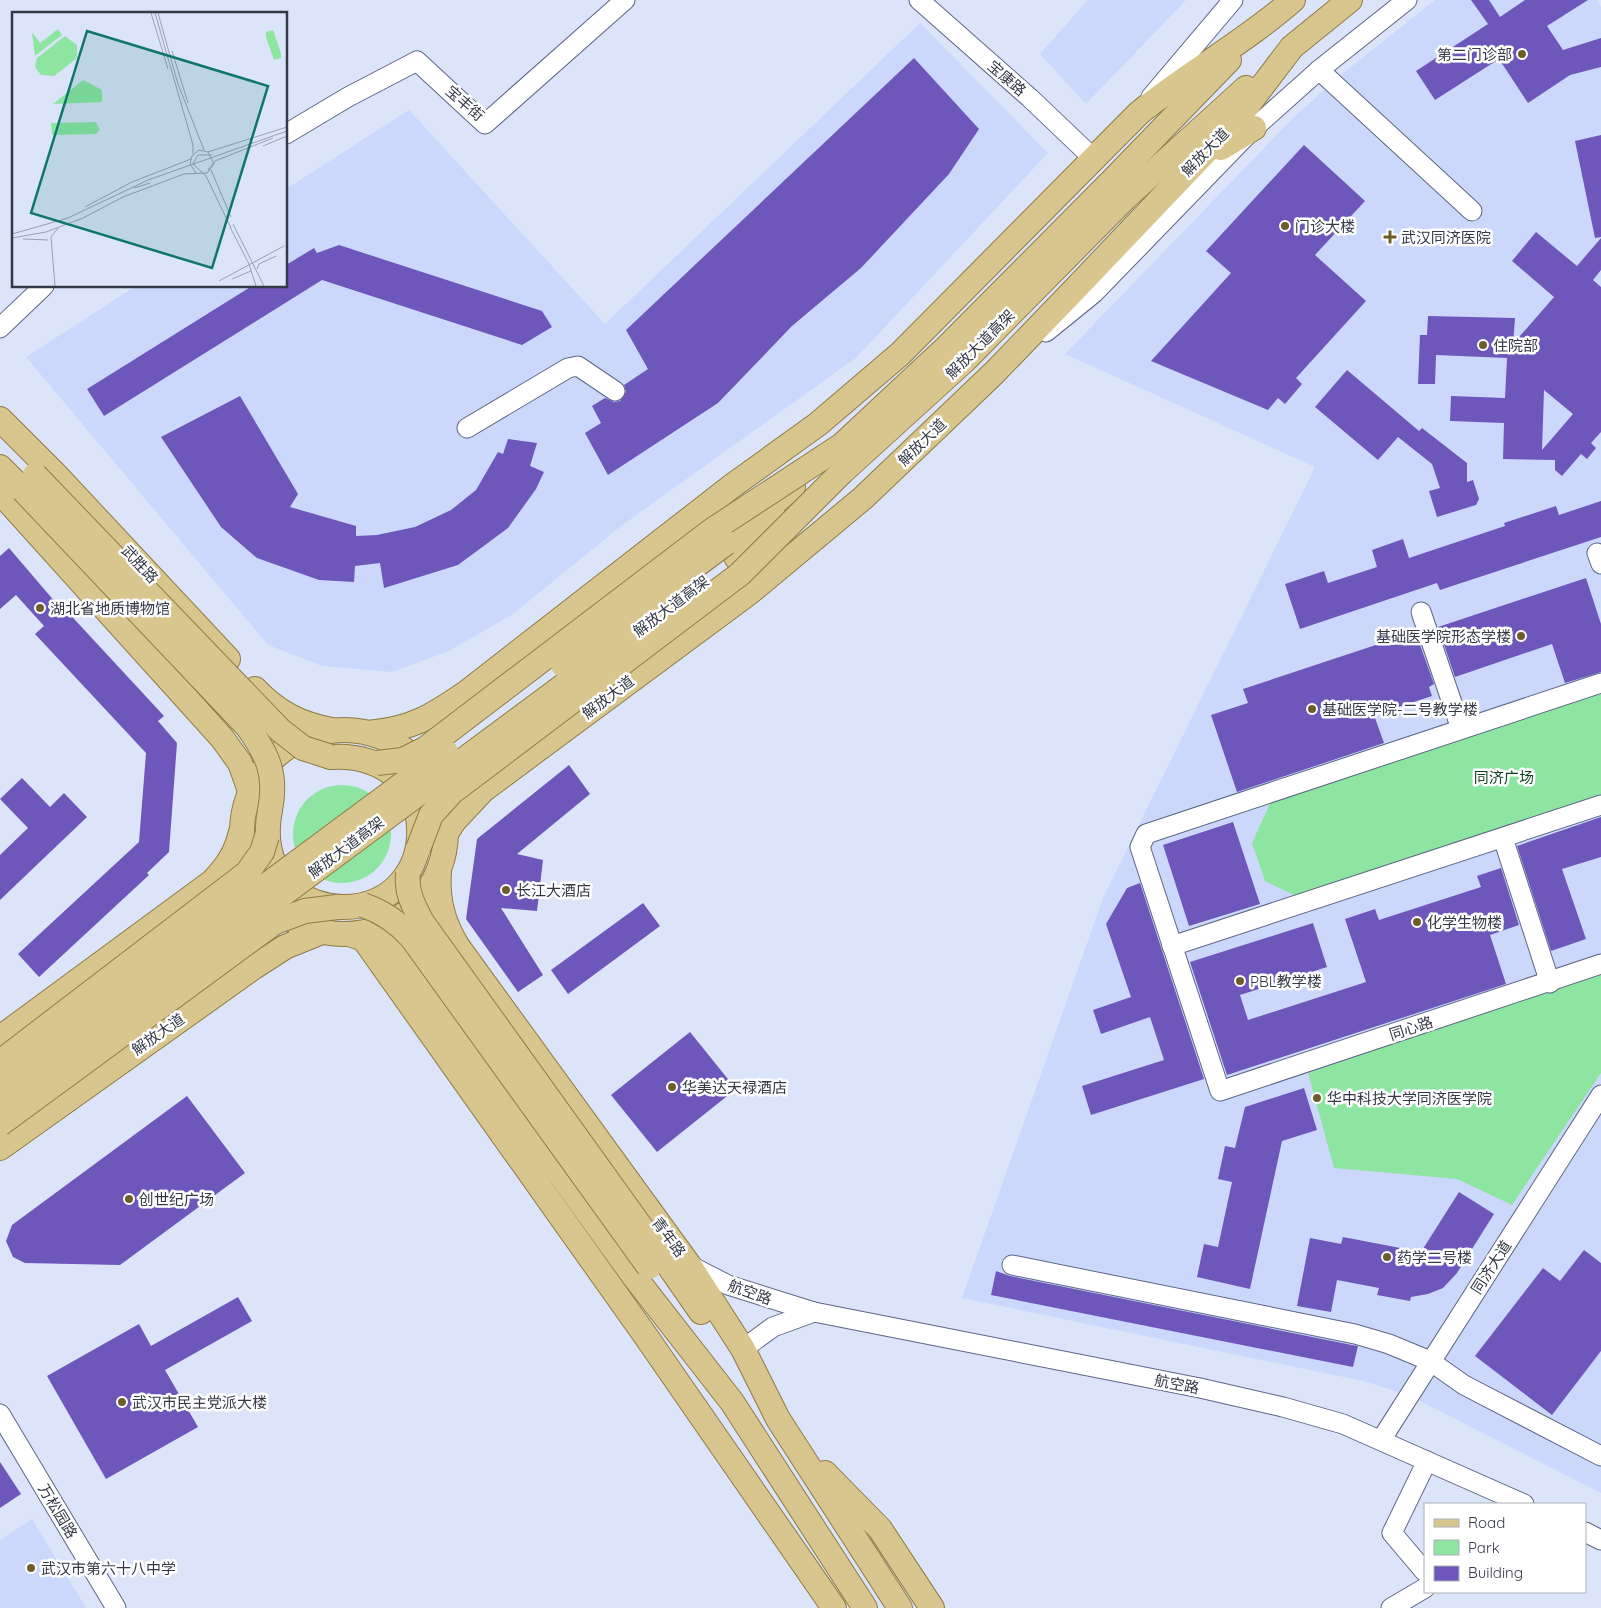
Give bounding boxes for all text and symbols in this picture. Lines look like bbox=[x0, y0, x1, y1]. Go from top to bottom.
inset map bbox=[12, 12, 288, 288]
place label: 第二门诊部 bbox=[1437, 45, 1512, 64]
marker: 第二门诊部 bbox=[1516, 48, 1528, 60]
street label: 宝康路 bbox=[984, 56, 1030, 100]
street label: 宝丰街 bbox=[442, 81, 488, 125]
street label: 解放大道 bbox=[1177, 124, 1233, 180]
place label: 门诊大楼 bbox=[1295, 217, 1355, 236]
marker: 门诊大楼 bbox=[1279, 220, 1291, 232]
place label: 武汉同济医院 bbox=[1401, 228, 1491, 247]
marker: 武汉同济医院 bbox=[1383, 230, 1397, 244]
street label: 解放大道高架 bbox=[941, 305, 1019, 383]
place label: 住院部 bbox=[1493, 336, 1538, 355]
marker: 住院部 bbox=[1477, 339, 1489, 351]
street label: 解放大道 bbox=[894, 414, 950, 470]
street label: 武胜路 bbox=[118, 541, 162, 587]
street label: 解放大道高架 bbox=[629, 571, 713, 641]
place label: 湖北省地质博物馆 bbox=[50, 599, 170, 618]
marker: 湖北省地质博物馆 bbox=[34, 602, 46, 614]
place label: 基础医学院形态学楼 bbox=[1376, 627, 1511, 646]
marker: 基础医学院形态学楼 bbox=[1515, 630, 1527, 642]
street label: 解放大道 bbox=[578, 671, 638, 723]
place label: 基础医学院-二号教学楼 bbox=[1322, 700, 1478, 719]
marker: 基础医学院-二号教学楼 bbox=[1306, 703, 1318, 715]
park label: 同济广场 bbox=[1474, 768, 1534, 787]
street label: 解放大道高架 bbox=[304, 812, 388, 882]
place label: 长江大酒店 bbox=[516, 881, 591, 900]
marker: 长江大酒店 bbox=[500, 884, 512, 896]
place label: 化学生物楼 bbox=[1427, 913, 1502, 932]
marker: 化学生物楼 bbox=[1411, 916, 1423, 928]
place label: PBL教学楼 bbox=[1250, 972, 1322, 991]
marker: PBL教学楼 bbox=[1234, 975, 1246, 987]
street label: 解放大道 bbox=[128, 1009, 188, 1059]
street label: 同心路 bbox=[1387, 1012, 1435, 1044]
place label: 华美达天禄酒店 bbox=[682, 1078, 787, 1097]
marker: 华美达天禄酒店 bbox=[666, 1081, 678, 1093]
place label: 华中科技大学同济医学院 bbox=[1327, 1089, 1492, 1108]
marker: 华中科技大学同济医学院 bbox=[1311, 1092, 1323, 1104]
place label: 创世纪广场 bbox=[139, 1190, 214, 1209]
marker: 创世纪广场 bbox=[123, 1193, 135, 1205]
street label: 青年路 bbox=[648, 1213, 690, 1261]
street label: 同济大道 bbox=[1467, 1237, 1515, 1297]
place label: 药学二号楼 bbox=[1397, 1248, 1472, 1267]
marker: 药学二号楼 bbox=[1381, 1251, 1393, 1263]
street label: 航空路 bbox=[726, 1275, 774, 1309]
street label: 航空路 bbox=[1153, 1370, 1201, 1398]
place label: 武汉市民主党派大楼 bbox=[132, 1393, 267, 1412]
marker: 武汉市民主党派大楼 bbox=[116, 1396, 128, 1408]
street label: 万松园路 bbox=[34, 1480, 82, 1542]
legend bbox=[1424, 1503, 1586, 1593]
text: Road bbox=[1468, 1513, 1505, 1532]
text: Park bbox=[1468, 1538, 1500, 1557]
place label: 武汉市第六十八中学 bbox=[41, 1559, 176, 1578]
marker: 武汉市第六十八中学 bbox=[25, 1562, 37, 1574]
text: Building bbox=[1468, 1563, 1523, 1582]

